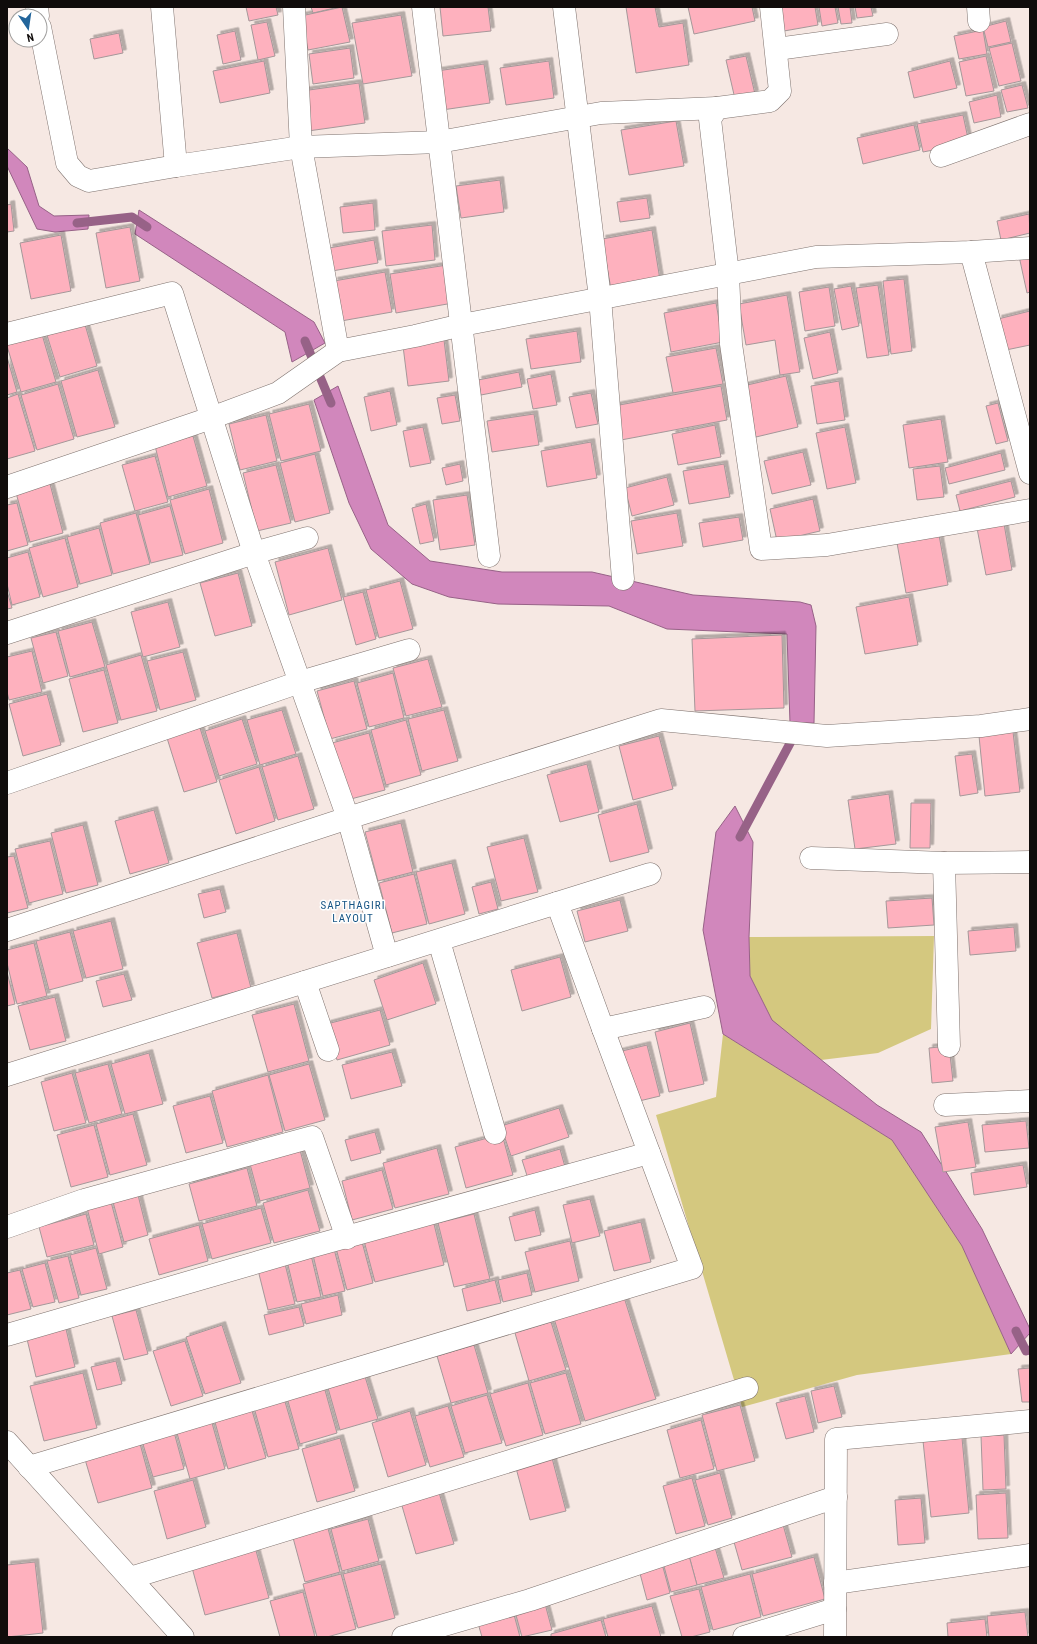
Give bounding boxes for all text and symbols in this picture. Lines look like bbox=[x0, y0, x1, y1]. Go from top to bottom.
north arrow bbox=[8, 8, 48, 48]
text: N bbox=[25, 30, 35, 44]
district label: SAPTHAGIRI LAYOUT bbox=[321, 899, 385, 925]

